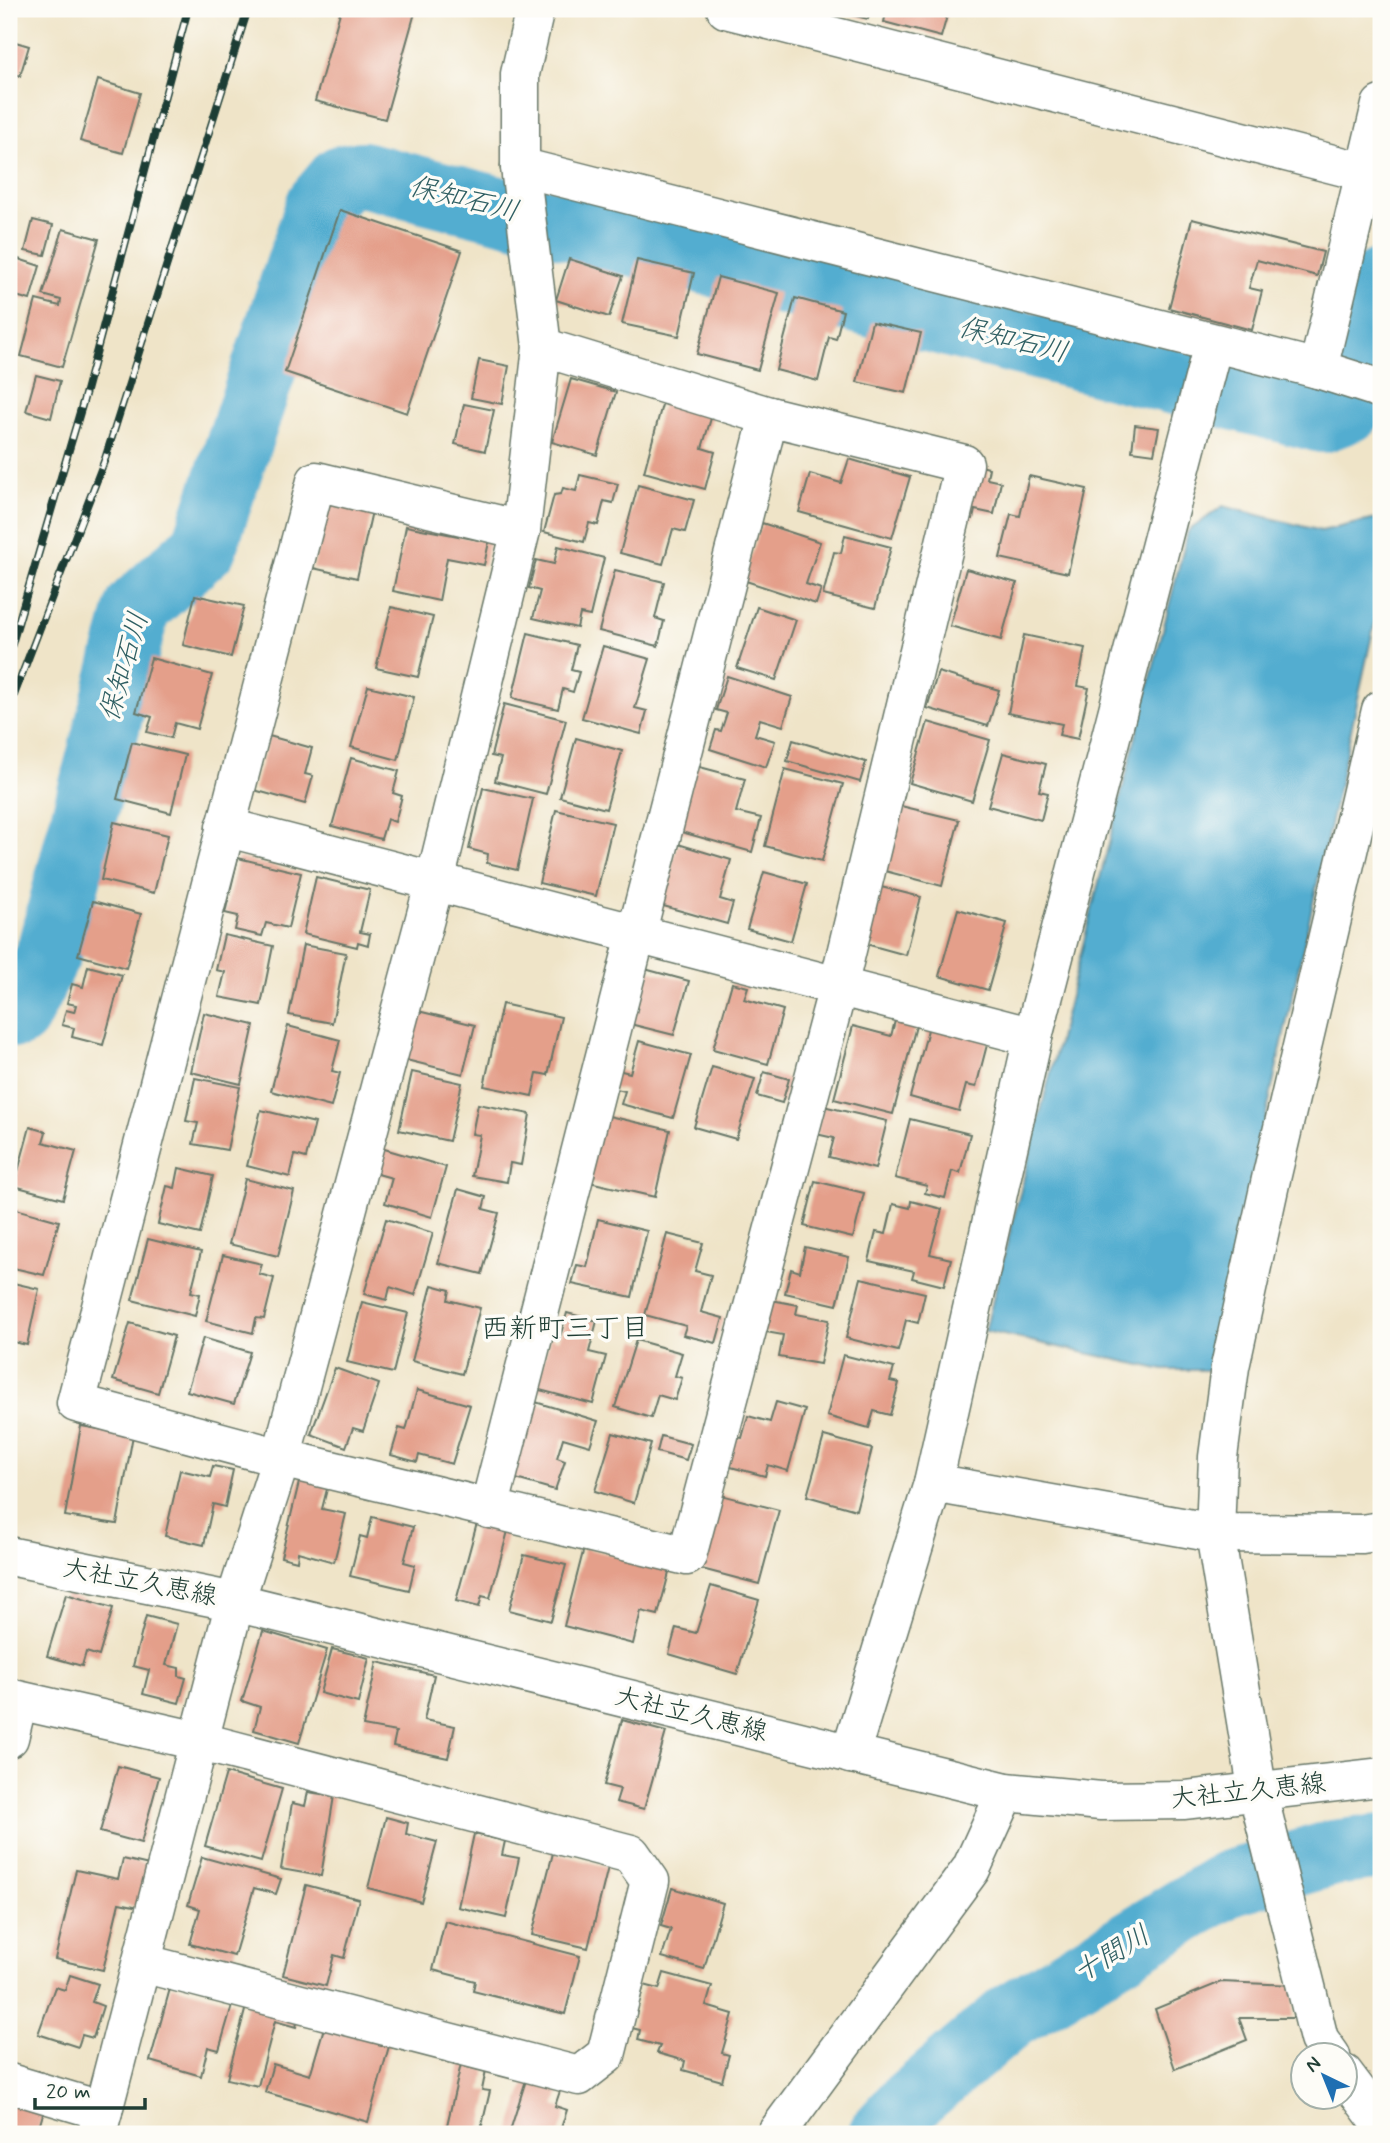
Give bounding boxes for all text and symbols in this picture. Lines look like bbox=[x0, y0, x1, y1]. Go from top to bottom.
water label: 保知石川 bbox=[405, 169, 523, 231]
water label: 保知石川 bbox=[954, 310, 1072, 372]
water label: 保知石川 bbox=[92, 608, 158, 726]
district label: 西新町三丁目 bbox=[481, 1311, 649, 1348]
street label: 大社立久恵線 bbox=[60, 1551, 220, 1615]
street label: 大社立久恵線 bbox=[611, 1680, 771, 1750]
street label: 大社立久恵線 bbox=[1169, 1767, 1327, 1817]
water label: 十間川 bbox=[1066, 1918, 1158, 1992]
north arrow bbox=[1288, 2042, 1358, 2112]
text: N bbox=[1300, 2051, 1327, 2078]
scale bar bbox=[35, 2066, 145, 2110]
text: 20 m bbox=[46, 2078, 91, 2106]

